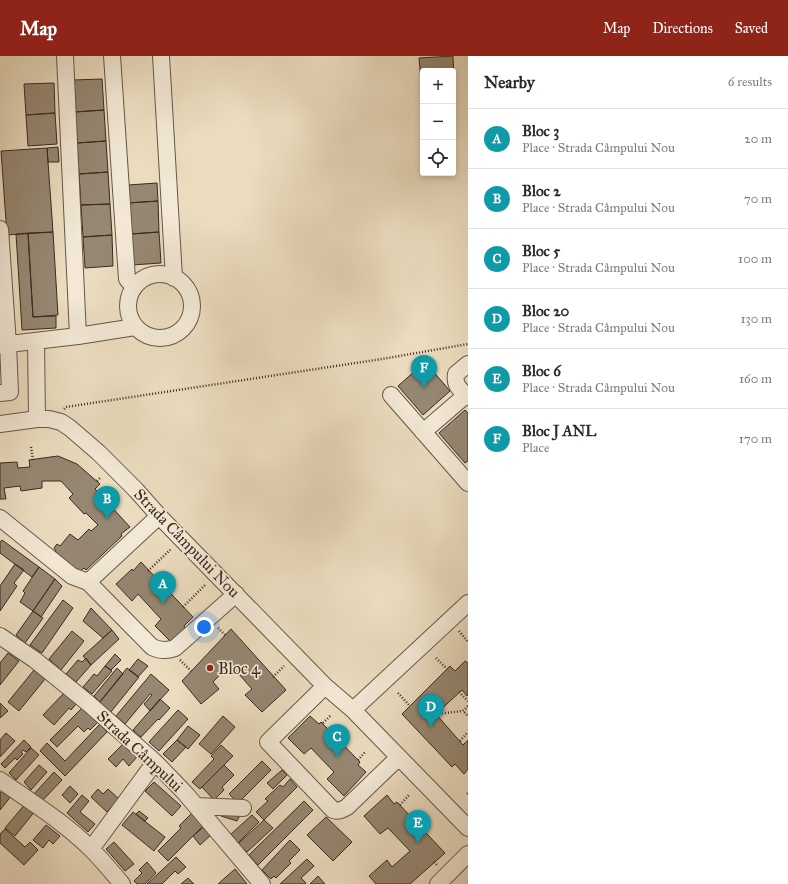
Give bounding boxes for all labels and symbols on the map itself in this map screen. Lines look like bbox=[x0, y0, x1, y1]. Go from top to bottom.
pin: F bbox=[411, 355, 437, 388]
street label: Strada Câmpului Nou bbox=[130, 485, 244, 602]
pin: B bbox=[94, 486, 120, 519]
pin: A bbox=[150, 571, 176, 604]
your location bbox=[194, 617, 214, 637]
place label: Bloc 4 bbox=[218, 659, 261, 678]
marker: Bloc 4 bbox=[205, 663, 215, 673]
pin: D bbox=[418, 694, 444, 727]
street label: Strada Câmpului bbox=[93, 706, 187, 796]
pin: C bbox=[324, 724, 350, 757]
pin: E bbox=[405, 810, 431, 843]

